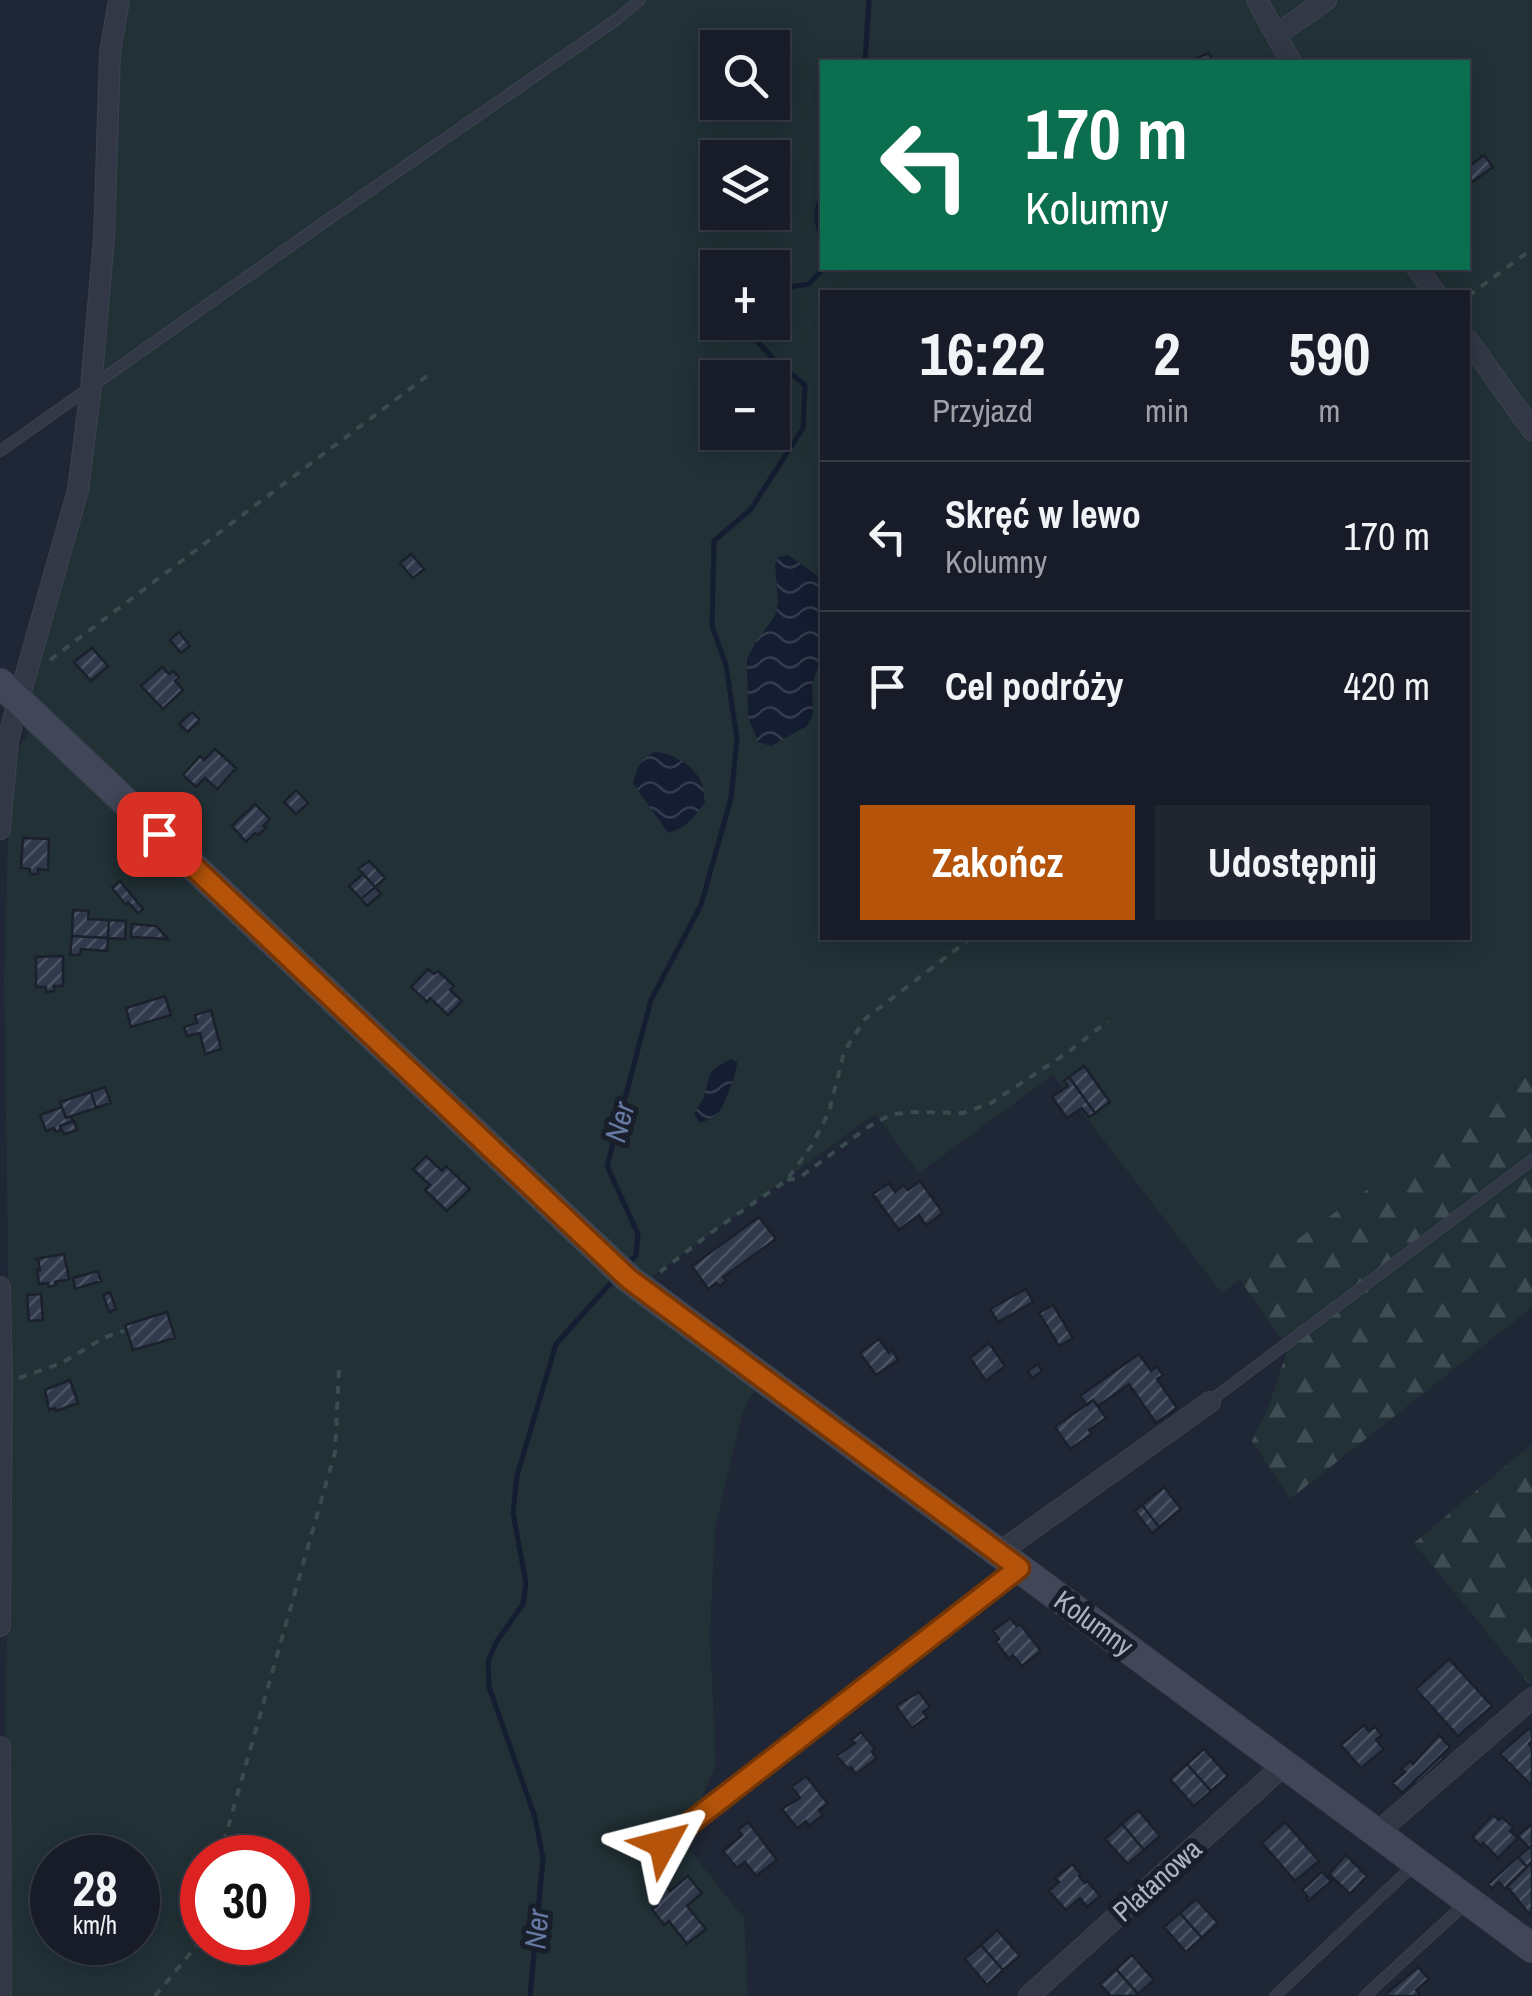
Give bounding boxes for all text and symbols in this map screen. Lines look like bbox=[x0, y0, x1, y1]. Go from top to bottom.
map controls bbox=[700, 30, 790, 450]
button: search bbox=[700, 30, 790, 120]
text: 170 m bbox=[1025, 87, 1188, 181]
icon: left bbox=[860, 100, 990, 230]
button: layers bbox=[700, 140, 790, 230]
text: Kolumny bbox=[1025, 177, 1169, 238]
button: + bbox=[700, 250, 790, 340]
text: 16:22 bbox=[920, 313, 1045, 394]
text: 2 bbox=[1153, 313, 1181, 394]
text: 590 bbox=[1288, 313, 1370, 394]
button: − bbox=[700, 360, 790, 450]
text: Przyjazd bbox=[932, 389, 1033, 432]
text: min bbox=[1145, 389, 1189, 432]
text: m bbox=[1318, 389, 1340, 432]
text: Skręć w lewo bbox=[945, 489, 1141, 540]
icon: left bbox=[860, 509, 915, 564]
text: 170 m bbox=[1343, 511, 1430, 562]
text: Kolumny bbox=[945, 540, 1047, 583]
icon: arrive bbox=[860, 659, 915, 714]
text: Cel podróży bbox=[945, 661, 1123, 712]
text: 420 m bbox=[1343, 661, 1430, 712]
pin bbox=[117, 792, 202, 877]
button: Zakończ bbox=[860, 805, 1135, 920]
button: Udostępnij bbox=[1155, 805, 1430, 920]
icon: arrive bbox=[132, 807, 187, 862]
water label: Ner bbox=[595, 1097, 644, 1146]
street label: Kolumny bbox=[1047, 1581, 1142, 1665]
position arrow bbox=[611, 1792, 715, 1896]
street label: Platanowa bbox=[1104, 1830, 1210, 1930]
speed limit sign: 30 bbox=[180, 1835, 310, 1965]
text: 28 bbox=[72, 1854, 118, 1922]
water label: Ner bbox=[514, 1907, 558, 1950]
text: km/h bbox=[73, 1908, 117, 1942]

